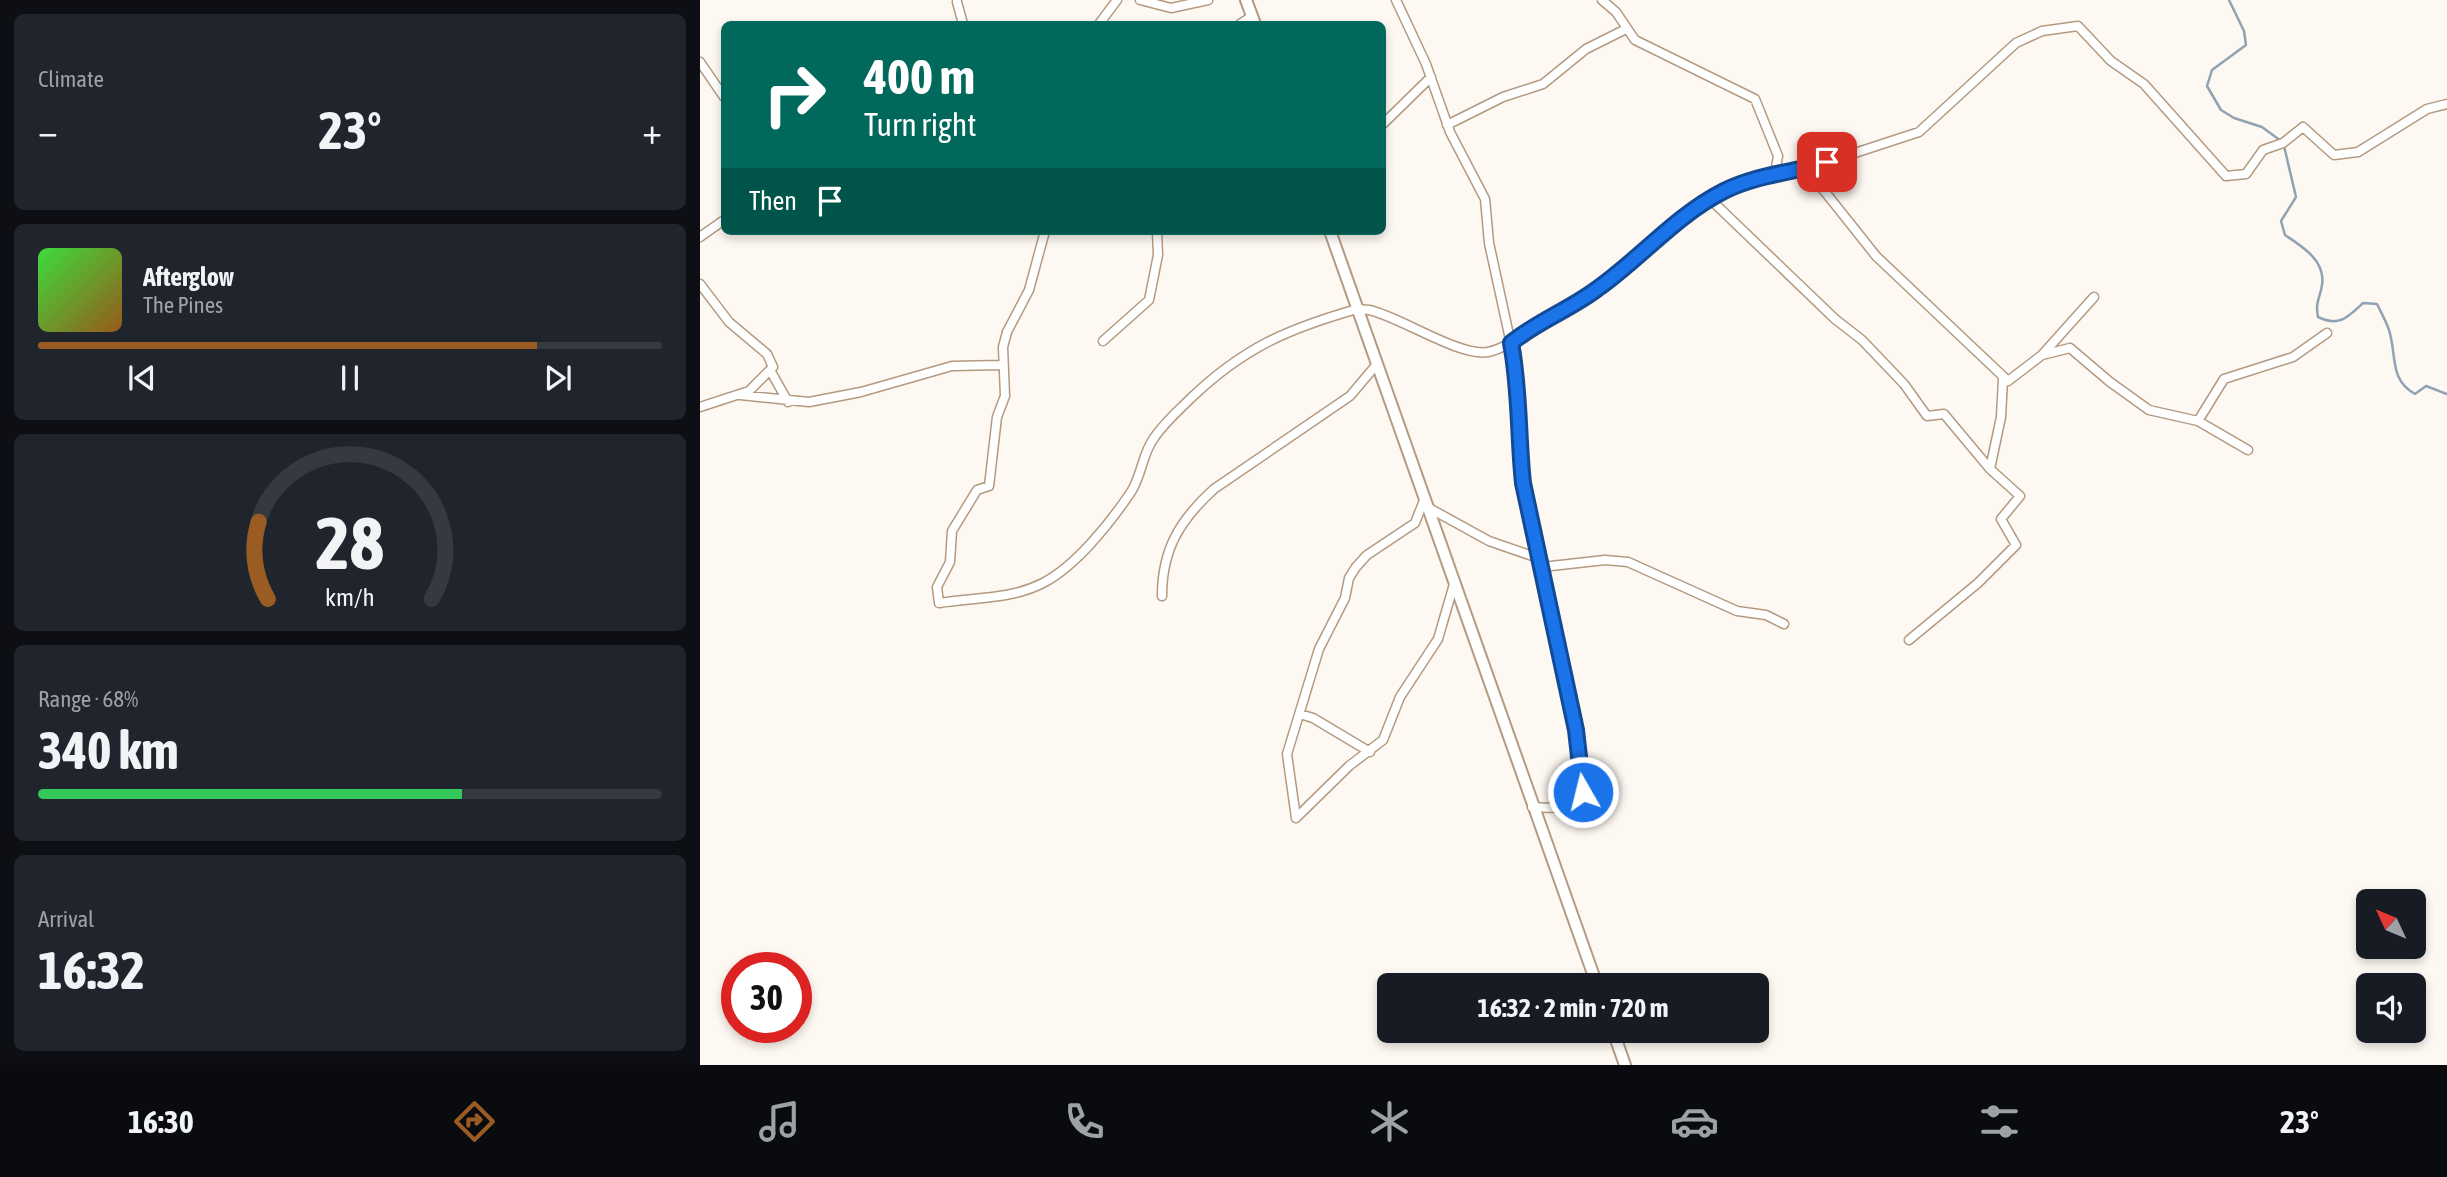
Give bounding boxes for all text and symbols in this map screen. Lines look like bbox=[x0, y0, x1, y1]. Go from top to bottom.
text: 400 m bbox=[864, 48, 975, 104]
icon: right bbox=[749, 49, 840, 140]
text: Climate bbox=[38, 66, 104, 92]
text: 23° bbox=[318, 100, 382, 160]
text: Turn right bbox=[864, 106, 977, 143]
text: − bbox=[38, 109, 58, 152]
text: + bbox=[642, 109, 662, 152]
pin bbox=[1797, 132, 1857, 192]
icon: arrive bbox=[1808, 143, 1846, 181]
icon: arrive bbox=[811, 182, 849, 220]
text: Then bbox=[749, 186, 797, 216]
text: Afterglow bbox=[143, 262, 234, 292]
text: The Pines bbox=[143, 292, 223, 318]
icon: previous bbox=[123, 359, 161, 397]
icon: pause bbox=[331, 359, 369, 397]
icon: next bbox=[539, 359, 577, 397]
text: 28 bbox=[316, 501, 384, 584]
text: km/h bbox=[325, 582, 375, 610]
text: Range · 68% bbox=[38, 686, 138, 712]
text: 340 km bbox=[38, 720, 179, 780]
position arrow bbox=[1546, 755, 1620, 829]
north arrow bbox=[2356, 889, 2426, 959]
map controls bbox=[2356, 889, 2426, 1043]
text: Arrival bbox=[38, 906, 94, 932]
text: 16:32 bbox=[38, 940, 145, 1000]
speed limit sign: 30 bbox=[721, 952, 812, 1043]
button: sound bbox=[2356, 973, 2426, 1043]
text: 16:32 · 2 min · 720 m bbox=[1478, 993, 1668, 1023]
icon: directions bbox=[450, 1097, 499, 1146]
icon: music bbox=[755, 1097, 804, 1146]
icon: phone bbox=[1060, 1097, 1109, 1146]
icon: climate bbox=[1365, 1097, 1414, 1146]
icon: car bbox=[1670, 1097, 1719, 1146]
icon: filters bbox=[1975, 1097, 2024, 1146]
text: 16:30 bbox=[128, 1103, 194, 1140]
text: 23° bbox=[2280, 1103, 2319, 1140]

